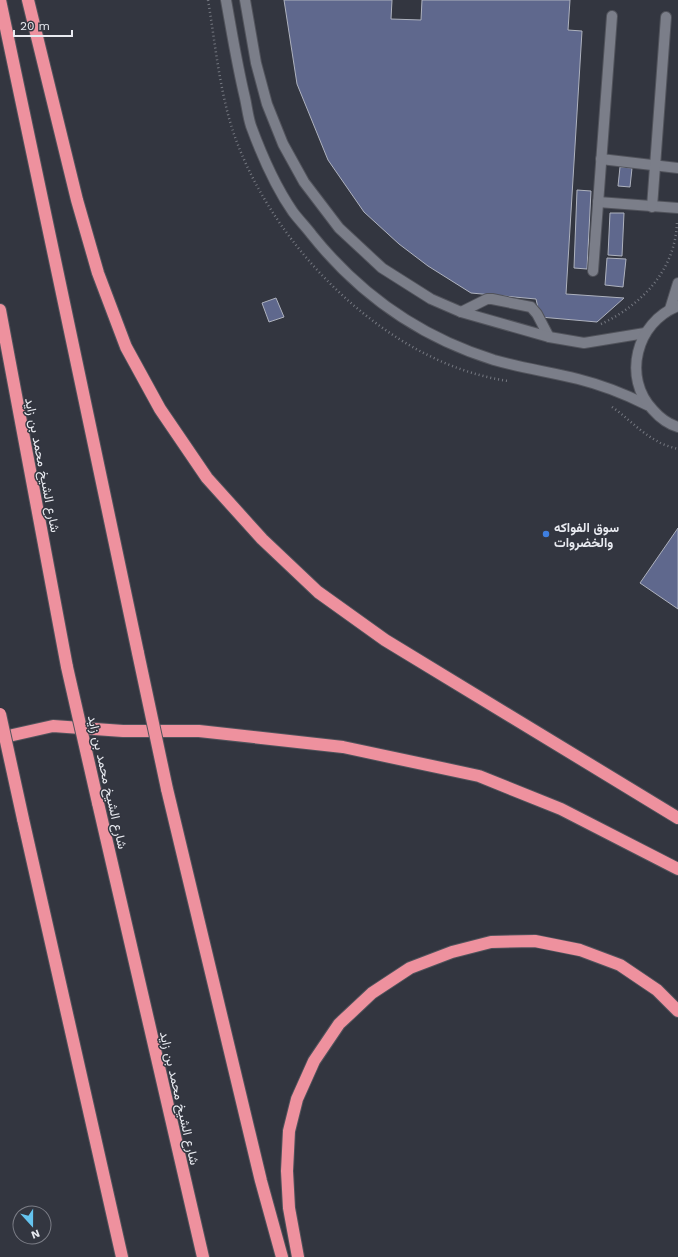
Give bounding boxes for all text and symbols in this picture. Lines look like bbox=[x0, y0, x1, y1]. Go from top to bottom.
scale bar bbox=[14, 12, 72, 38]
text: 20 m bbox=[20, 19, 50, 33]
street label: شارع الشيخ محمد بن زايد bbox=[20, 396, 63, 534]
place label: سوق الفواكه والخضروات bbox=[554, 520, 619, 551]
marker: سوق الفواكه والخضروات bbox=[541, 529, 551, 539]
street label: شارع الشيخ محمد بن زايد bbox=[83, 714, 130, 851]
street label: شارع الشيخ محمد بن زايد bbox=[155, 1030, 202, 1167]
north arrow bbox=[12, 1205, 52, 1245]
text: N bbox=[29, 1226, 42, 1241]

